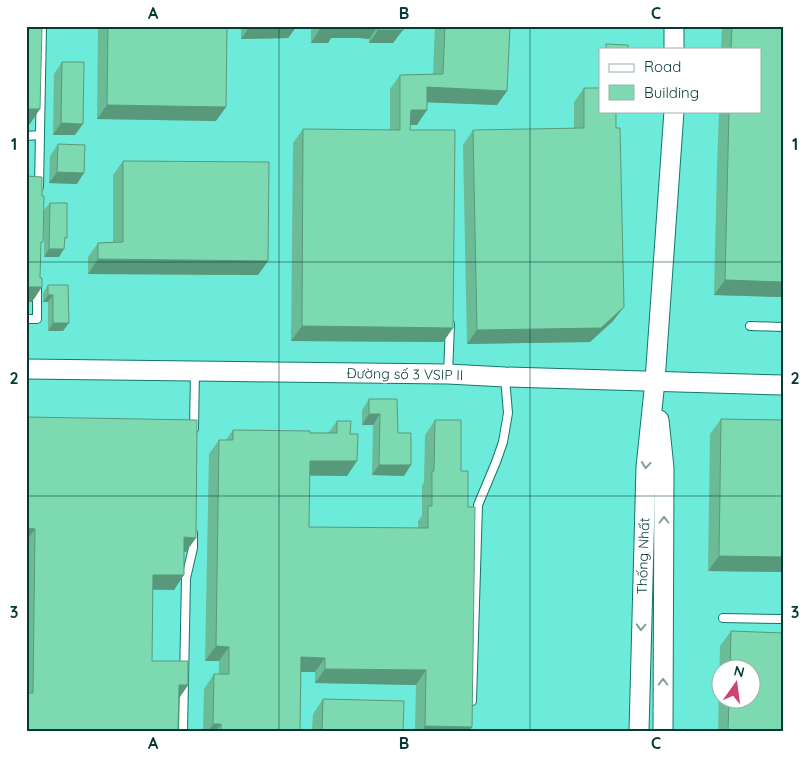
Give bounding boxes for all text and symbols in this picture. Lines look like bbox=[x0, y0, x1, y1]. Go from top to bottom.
text: A bbox=[148, 3, 159, 23]
text: B bbox=[399, 3, 409, 23]
text: C bbox=[651, 3, 661, 23]
legend bbox=[599, 48, 762, 112]
text: Road bbox=[644, 57, 681, 76]
text: Building bbox=[644, 83, 699, 102]
text: 1 bbox=[11, 134, 17, 154]
text: 1 bbox=[792, 134, 798, 154]
street label: Đường số 3 VSIP II bbox=[346, 364, 464, 384]
text: 2 bbox=[9, 368, 19, 388]
text: 2 bbox=[790, 368, 800, 388]
one-way arrow bbox=[641, 461, 652, 469]
one-way arrow bbox=[659, 515, 669, 523]
street label: Thống Nhất bbox=[633, 517, 653, 595]
text: 3 bbox=[10, 602, 18, 622]
text: 3 bbox=[791, 602, 799, 622]
one-way arrow bbox=[636, 623, 647, 631]
north arrow bbox=[712, 660, 762, 710]
text: N bbox=[732, 661, 746, 681]
one-way arrow bbox=[658, 678, 668, 686]
text: A bbox=[148, 733, 159, 753]
text: B bbox=[399, 733, 409, 753]
text: C bbox=[651, 733, 661, 753]

